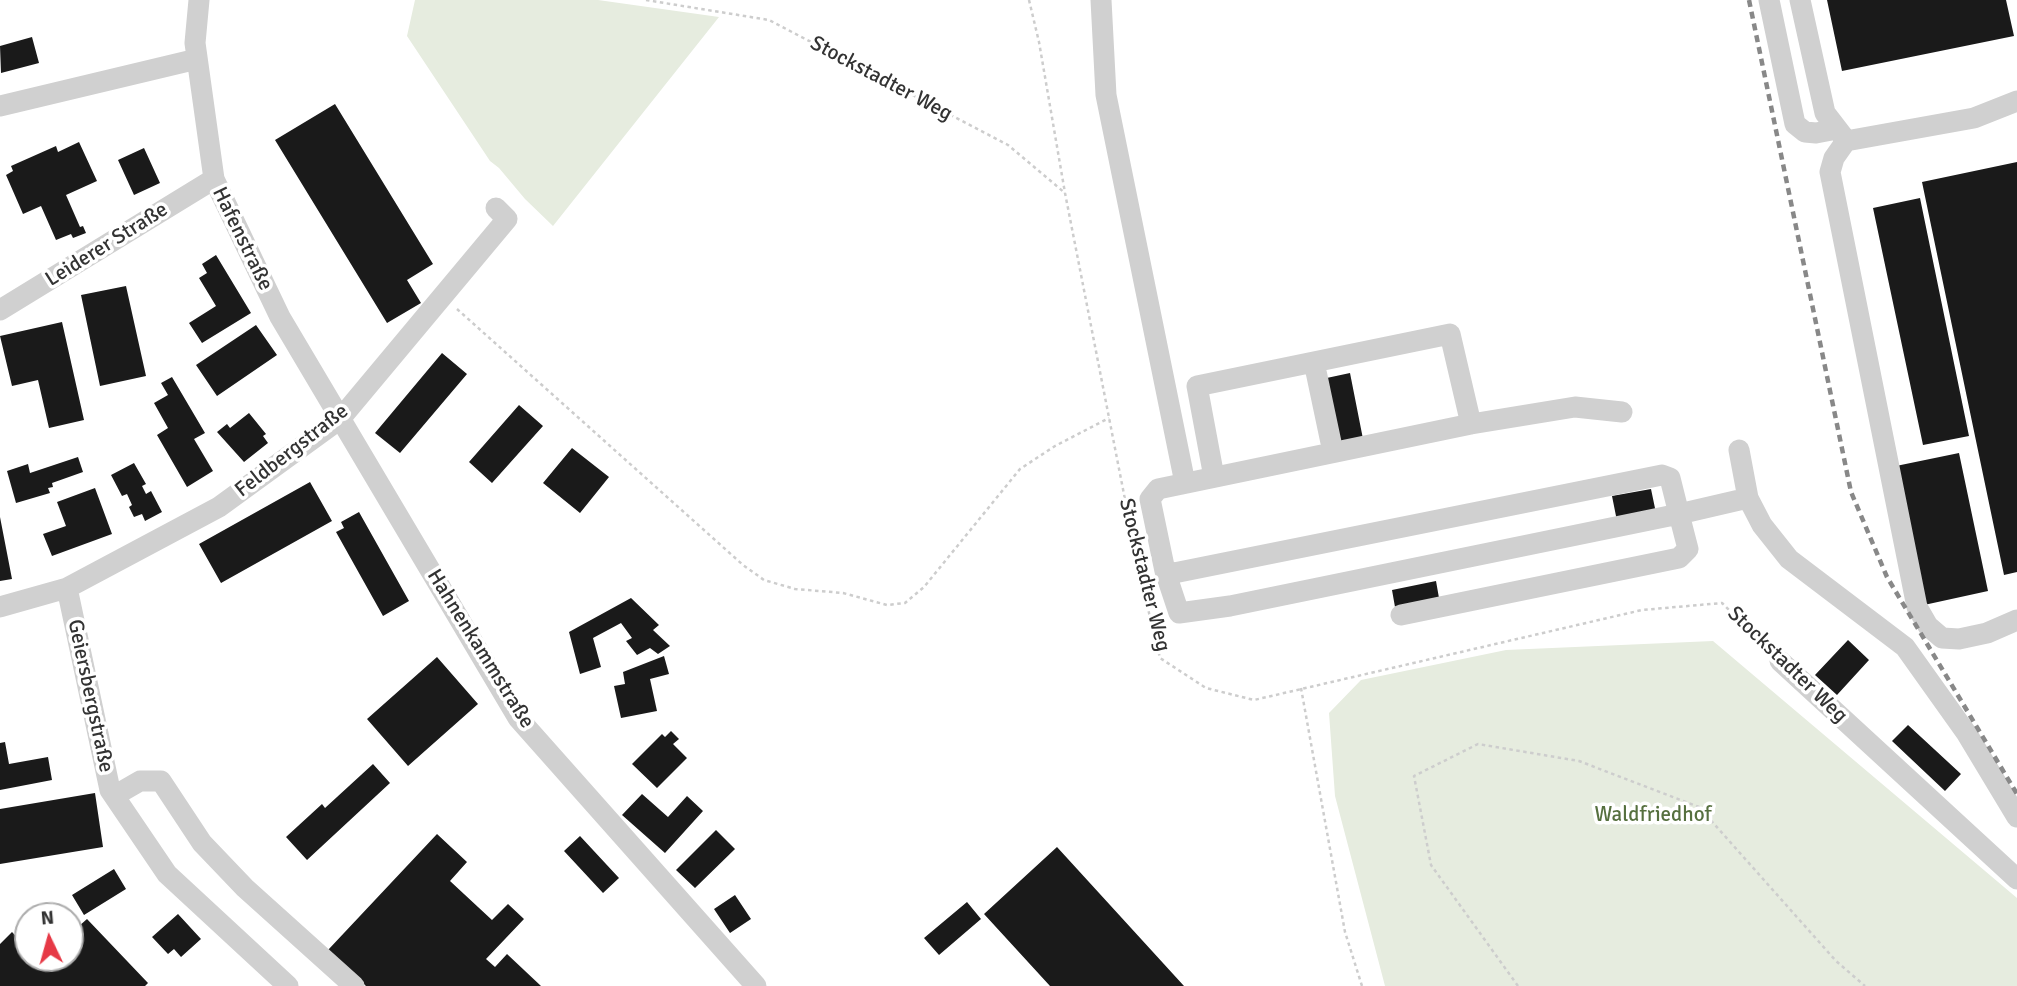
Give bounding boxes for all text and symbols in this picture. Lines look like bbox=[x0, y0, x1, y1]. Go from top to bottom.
street label: Stockstadter Weg bbox=[806, 31, 956, 127]
street label: Hafenstraße bbox=[206, 183, 278, 295]
street label: Leiderer Straße bbox=[41, 197, 173, 293]
street label: Feldbergstraße bbox=[230, 399, 354, 503]
street label: Stockstadter Weg bbox=[1113, 496, 1175, 654]
street label: Hahnenkammstraße bbox=[421, 565, 539, 733]
street label: Stockstadter Weg bbox=[1722, 601, 1852, 729]
street label: Geiersbergstraße bbox=[61, 617, 119, 775]
park label: Waldfriedhof bbox=[1595, 802, 1711, 828]
north arrow bbox=[14, 902, 84, 972]
text: N bbox=[40, 906, 55, 931]

